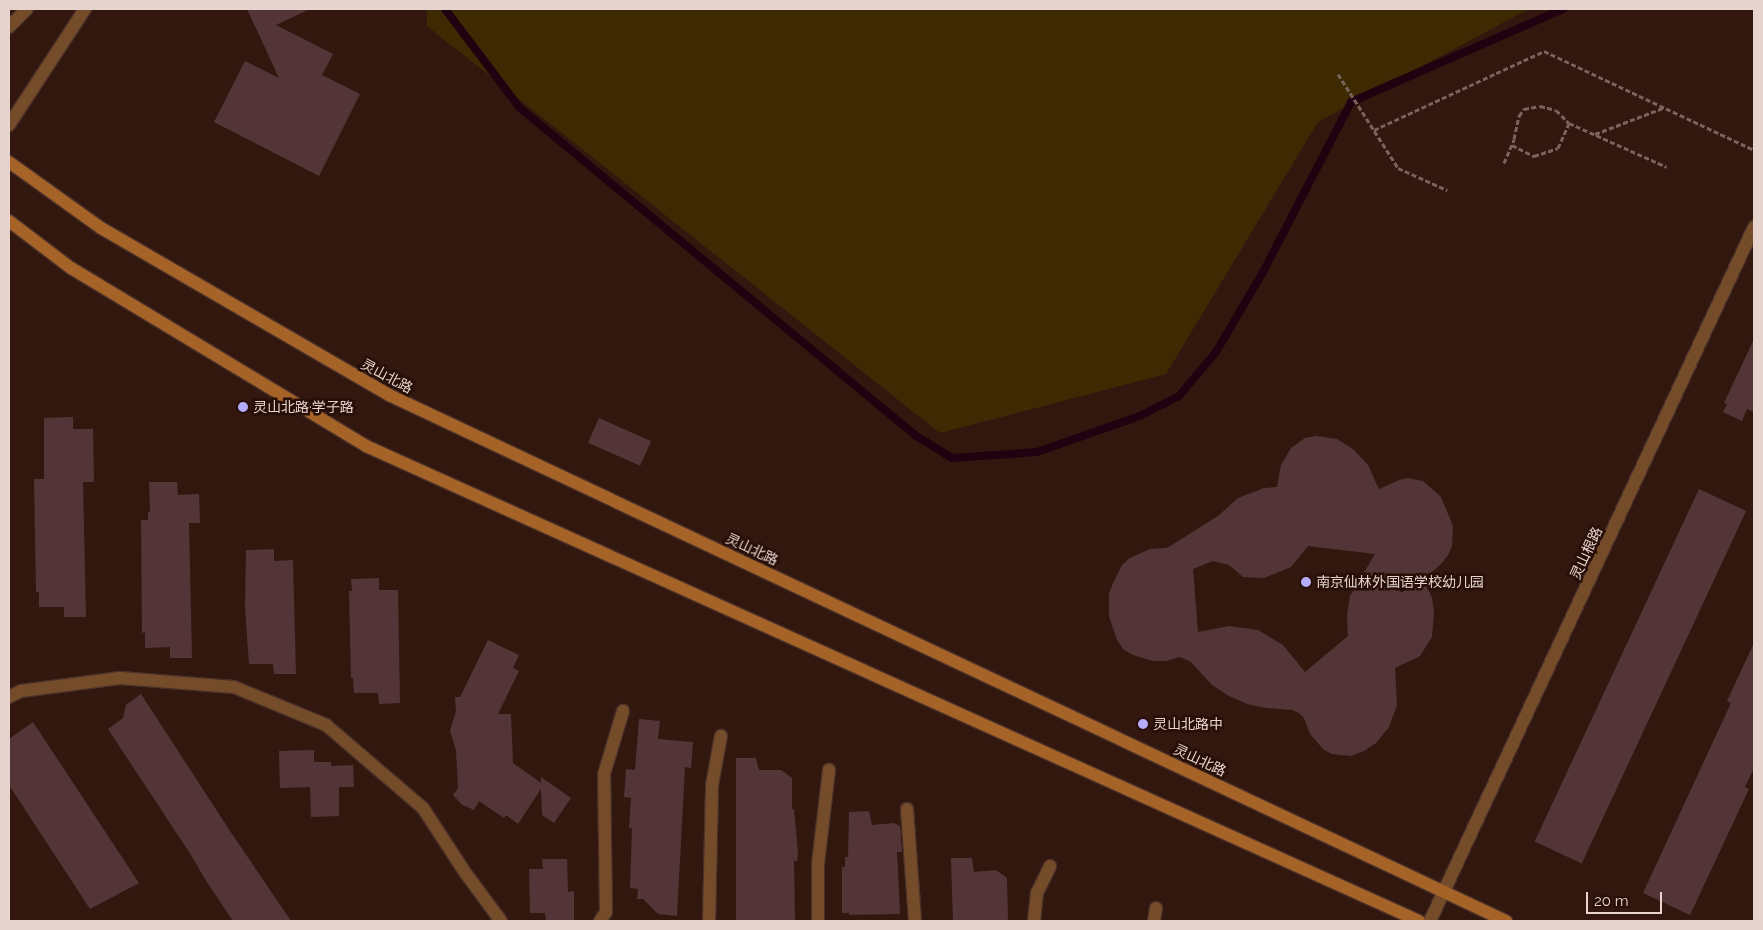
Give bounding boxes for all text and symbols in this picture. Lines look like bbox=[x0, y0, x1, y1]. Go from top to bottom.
street label: 灵山北路 bbox=[358, 355, 416, 397]
place label: 灵山北路·学子路 bbox=[253, 399, 354, 415]
marker: 灵山北路·学子路 bbox=[237, 401, 249, 413]
street label: 灵山根路 bbox=[1567, 524, 1605, 582]
street label: 灵山北路 bbox=[723, 530, 781, 568]
place label: 南京仙林外国语学校幼儿园 bbox=[1316, 574, 1484, 590]
marker: 南京仙林外国语学校幼儿园 bbox=[1300, 576, 1312, 588]
place label: 灵山北路中 bbox=[1153, 716, 1223, 732]
marker: 灵山北路中 bbox=[1137, 718, 1149, 730]
street label: 灵山北路 bbox=[1171, 741, 1229, 779]
scale bar bbox=[1588, 882, 1664, 914]
text: 20 m bbox=[1594, 892, 1629, 910]

